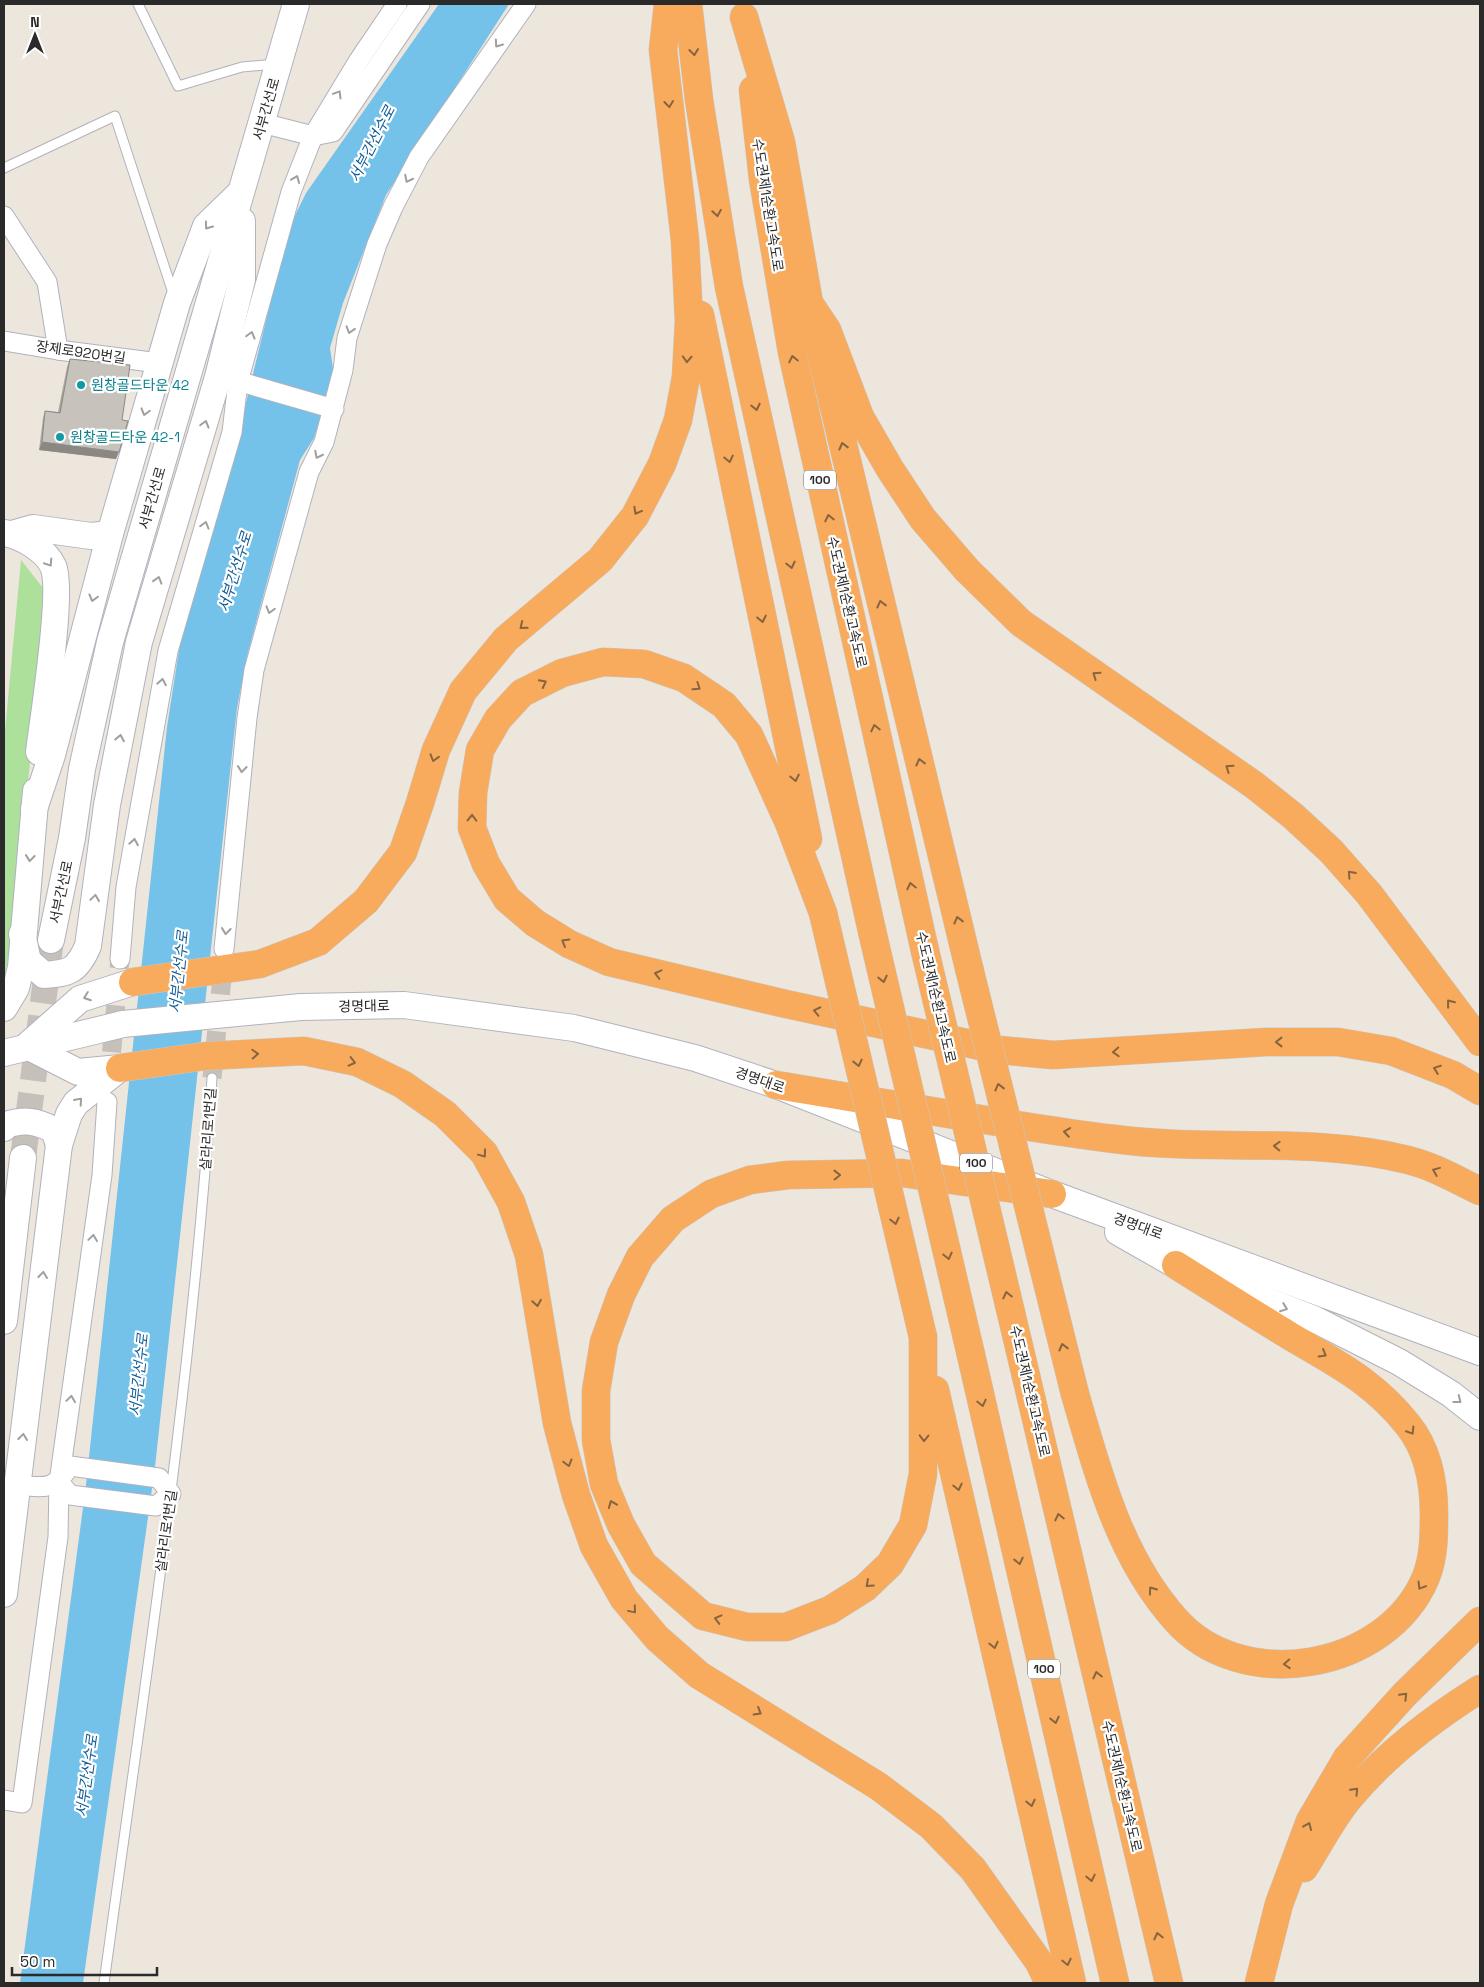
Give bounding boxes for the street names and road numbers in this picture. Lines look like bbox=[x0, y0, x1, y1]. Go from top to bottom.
street label: 서부간선로 bbox=[248, 75, 284, 142]
street label: 수도권제1순환고속도로 bbox=[749, 137, 787, 273]
street label: 장제로920번길 bbox=[35, 337, 127, 367]
street label: 서부간선로 bbox=[134, 464, 170, 531]
road number: 100 bbox=[804, 470, 836, 490]
street label: 수도권제1순환고속도로 bbox=[823, 534, 871, 670]
street label: 서부간선로 bbox=[46, 859, 77, 925]
street label: 수도권제1순환고속도로 bbox=[912, 929, 960, 1065]
street label: 경명대로 bbox=[338, 997, 390, 1015]
street label: 경명대로 bbox=[733, 1063, 787, 1097]
street label: 살라리로1번길 bbox=[196, 1087, 220, 1171]
road number: 100 bbox=[960, 1154, 992, 1172]
street label: 경명대로 bbox=[1111, 1209, 1165, 1243]
street label: 수도권제1순환고속도로 bbox=[1006, 1323, 1054, 1459]
street label: 살라리로1번길 bbox=[151, 1489, 181, 1573]
road number: 100 bbox=[1028, 1660, 1060, 1678]
street label: 수도권제1순환고속도로 bbox=[1098, 1718, 1146, 1854]

